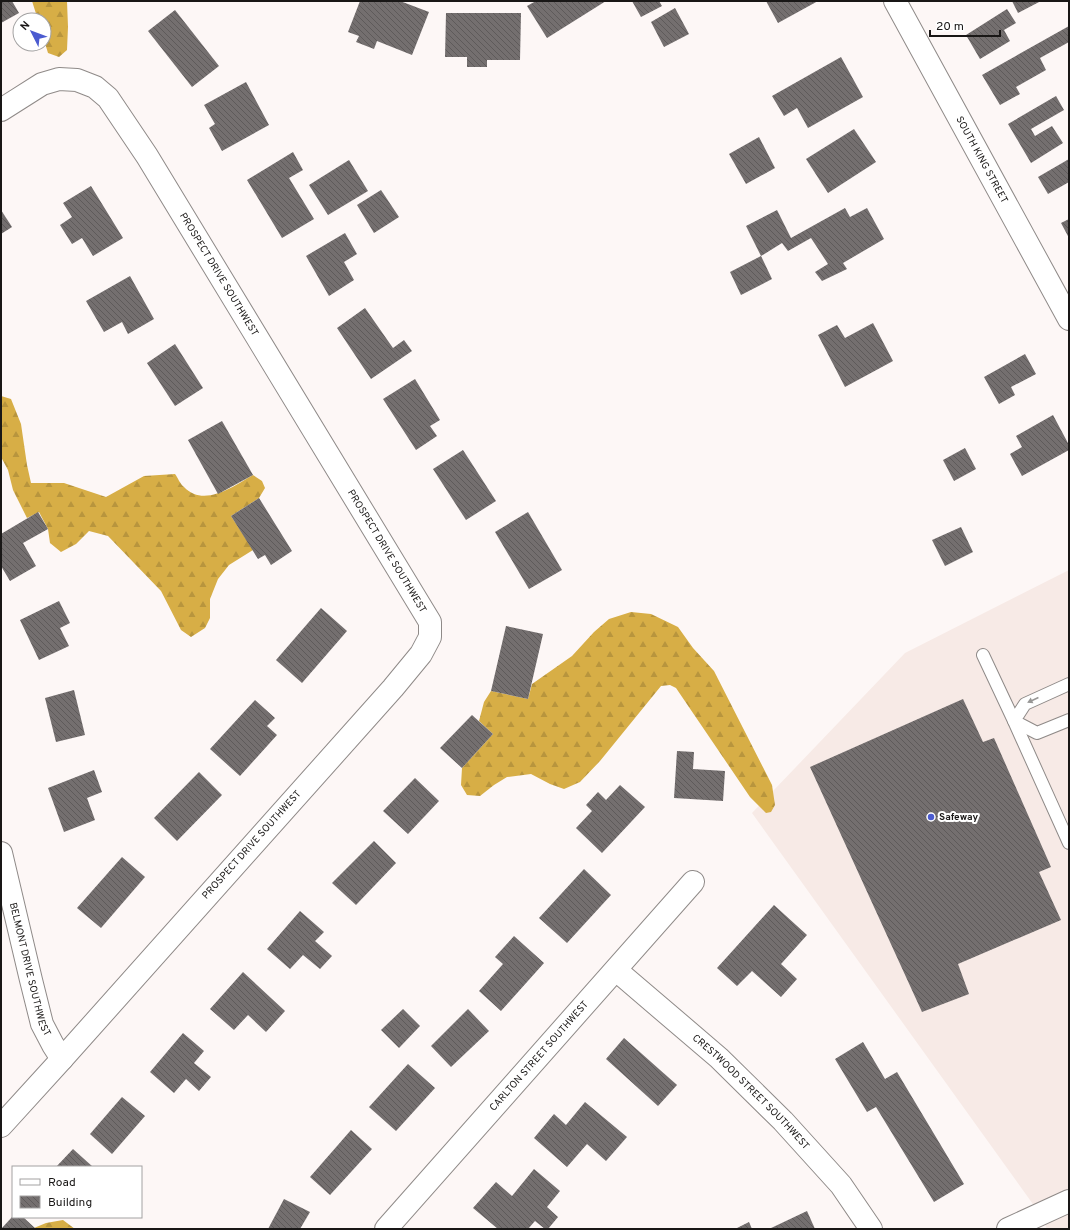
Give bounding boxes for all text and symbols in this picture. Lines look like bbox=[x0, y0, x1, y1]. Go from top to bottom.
north arrow bbox=[12, 12, 52, 52]
scale bar bbox=[930, 12, 1000, 38]
text: N bbox=[17, 18, 33, 34]
text: 20 m bbox=[936, 19, 964, 35]
street label: SOUTH KING STREET bbox=[953, 114, 1011, 206]
street label: PROSPECT DRIVE SOUTHWEST bbox=[176, 210, 261, 339]
street label: PROSPECT DRIVE SOUTHWEST bbox=[345, 487, 430, 616]
one-way arrow bbox=[1028, 697, 1039, 703]
street label: PROSPECT DRIVE SOUTHWEST bbox=[200, 788, 304, 902]
place label: Safeway bbox=[939, 811, 979, 824]
marker: Safeway bbox=[926, 812, 936, 822]
street label: BELMONT DRIVE SOUTHWEST bbox=[6, 901, 54, 1039]
street label: CARLTON STREET SOUTHWEST bbox=[487, 998, 591, 1114]
street label: CRESTWOOD STREET SOUTHWEST bbox=[690, 1032, 812, 1152]
legend bbox=[12, 1166, 142, 1218]
text: Road bbox=[48, 1175, 76, 1191]
text: Building bbox=[48, 1195, 92, 1211]

